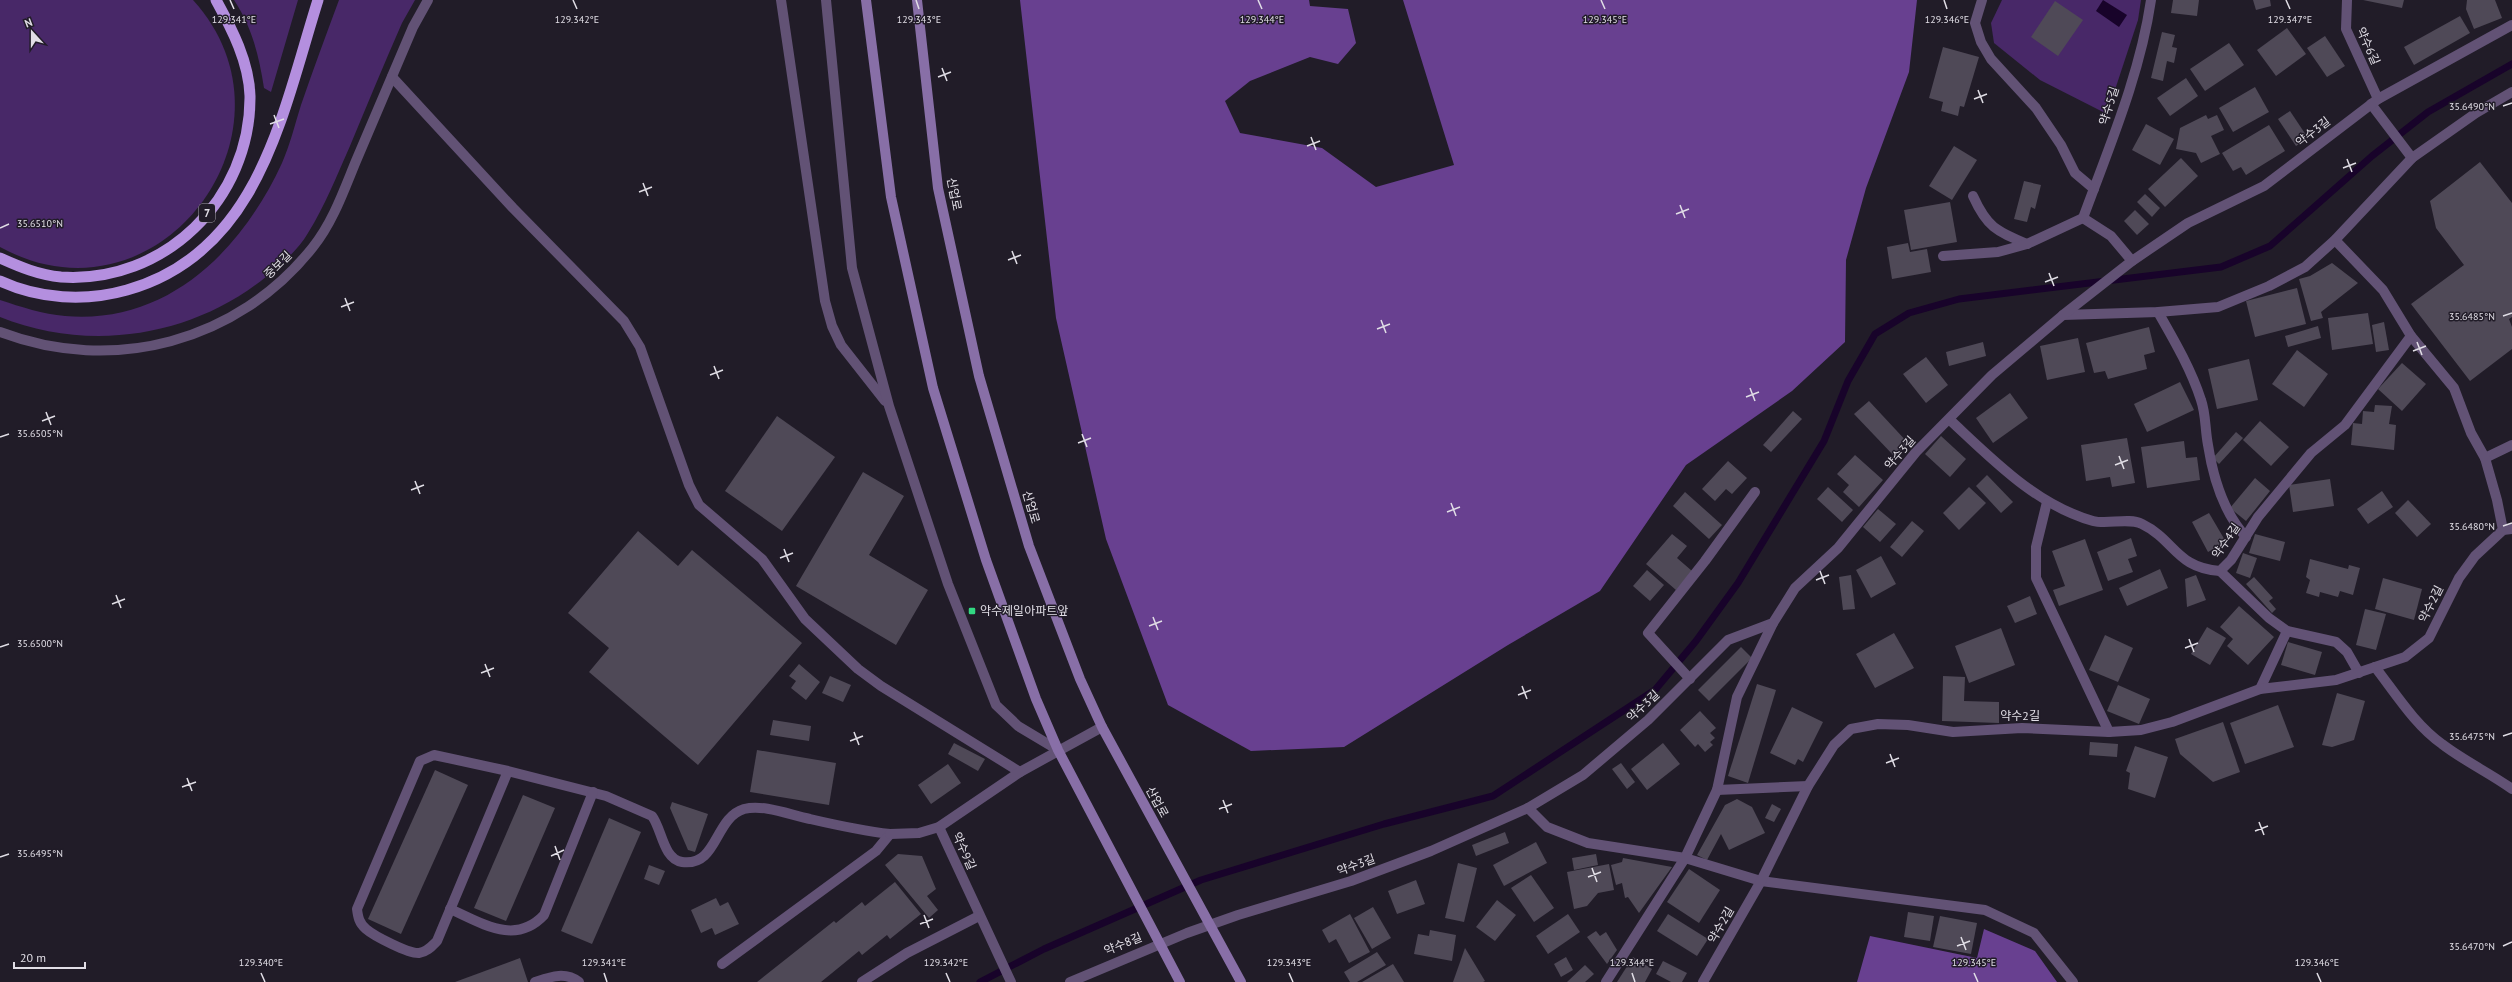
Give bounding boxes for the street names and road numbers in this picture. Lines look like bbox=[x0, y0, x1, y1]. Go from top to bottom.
street label: 약수6길 bbox=[2354, 25, 2383, 67]
street label: 약수5길 bbox=[2095, 85, 2122, 127]
street label: 약수3길 bbox=[2292, 113, 2333, 150]
street label: 산업로 bbox=[944, 176, 965, 212]
road number: 7 bbox=[199, 204, 215, 222]
street label: 중보길 bbox=[261, 248, 295, 282]
street label: 약수3길 bbox=[1881, 433, 1918, 473]
street label: 산업로 bbox=[1020, 489, 1043, 525]
street label: 약수4길 bbox=[2208, 520, 2243, 561]
street label: 약수2길 bbox=[2415, 583, 2446, 625]
street label: 약수3길 bbox=[1623, 687, 1662, 725]
street label: 약수2길 bbox=[2000, 708, 2040, 723]
street label: 산업로 bbox=[1143, 784, 1172, 820]
street label: 약수9길 bbox=[950, 830, 979, 872]
street label: 약수3길 bbox=[1335, 851, 1377, 878]
street label: 약수2길 bbox=[1704, 904, 1737, 946]
street label: 약수8길 bbox=[1102, 929, 1144, 958]

